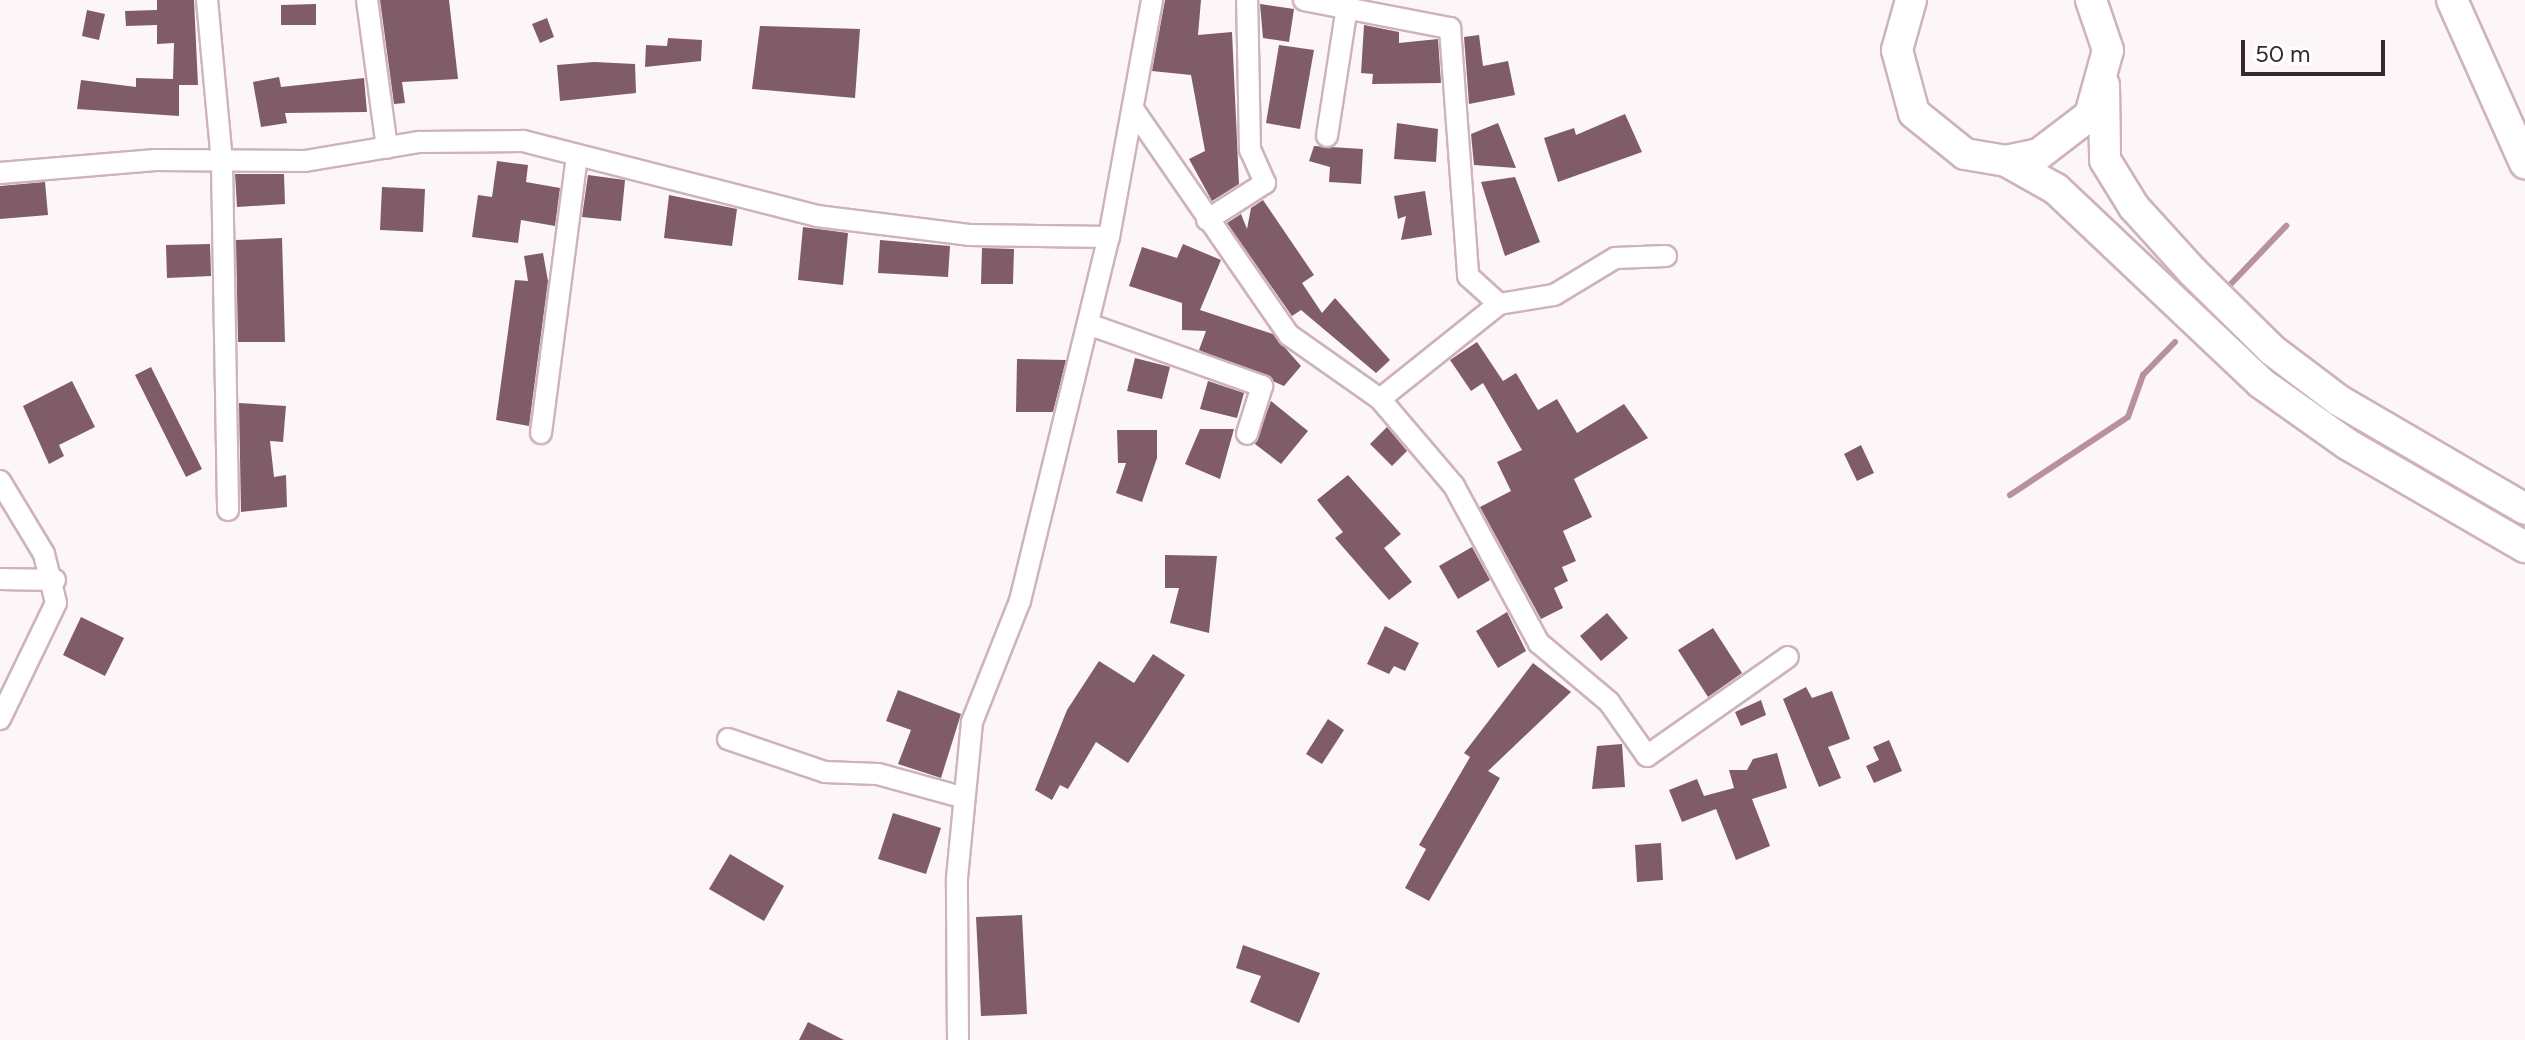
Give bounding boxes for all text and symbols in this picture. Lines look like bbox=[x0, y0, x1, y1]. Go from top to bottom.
scale bar bbox=[2245, 24, 2389, 74]
text: 50 m bbox=[2255, 39, 2311, 68]

